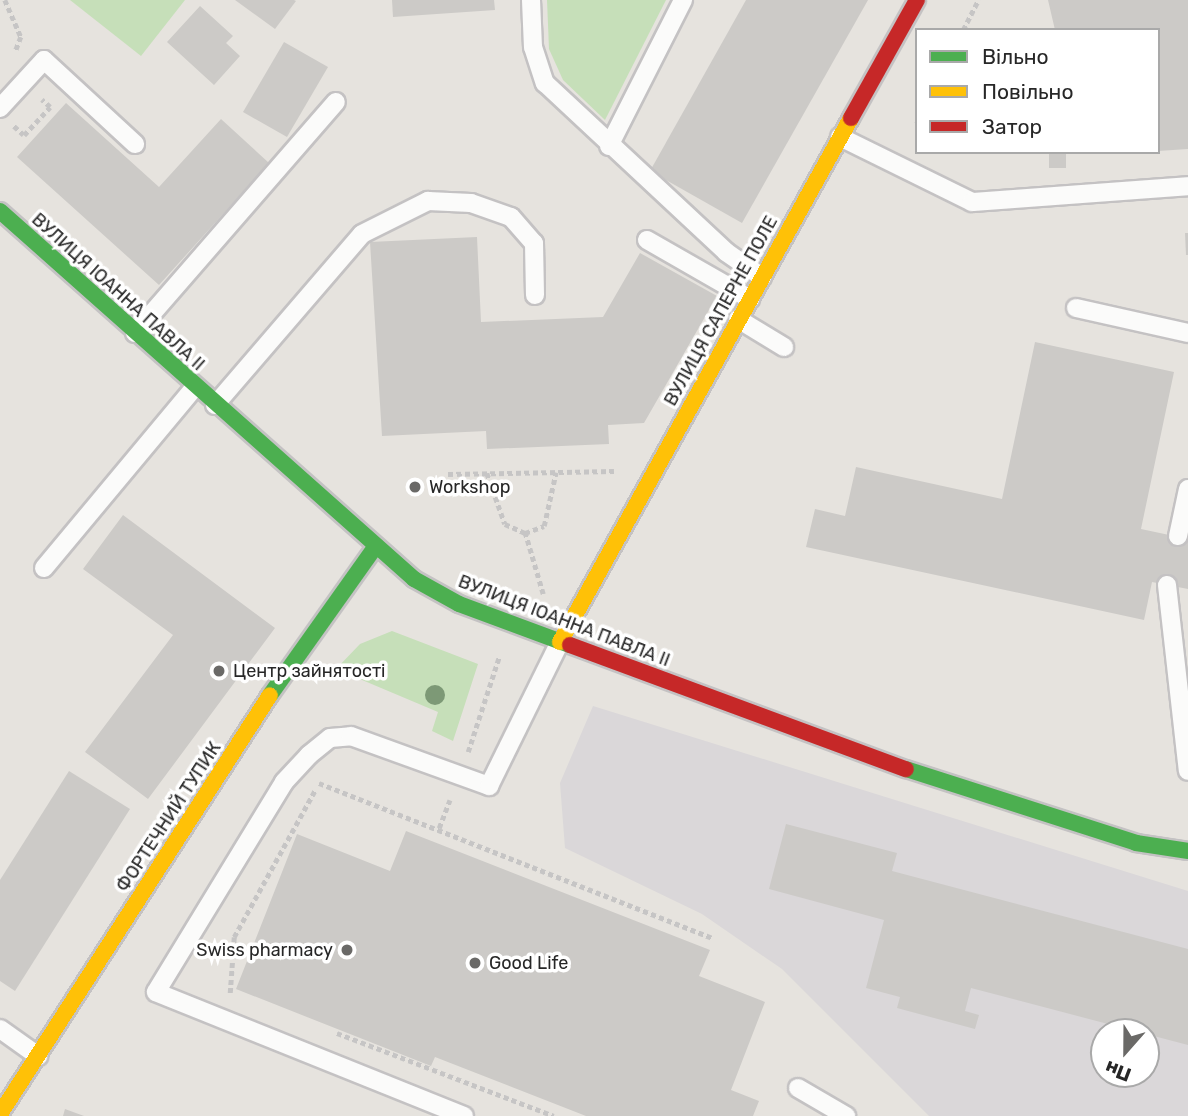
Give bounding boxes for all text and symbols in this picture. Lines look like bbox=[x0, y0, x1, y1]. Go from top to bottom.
legend bbox=[915, 28, 1160, 154]
text: Вільно bbox=[982, 44, 1049, 69]
text: Повільно bbox=[982, 79, 1073, 104]
text: Затор bbox=[982, 114, 1042, 139]
street label: ВУЛИЦЯ ІОАННА ПАВЛА II bbox=[27, 209, 209, 375]
street label: ВУЛИЦЯ САПЕРНЕ ПОЛЕ bbox=[660, 212, 782, 410]
place label: Workshop bbox=[429, 476, 511, 498]
marker: Workshop bbox=[407, 479, 423, 495]
street label: ВУЛИЦЯ ІОАННА ПАВЛА II bbox=[455, 571, 673, 671]
place label: Центр зайнятості bbox=[233, 660, 385, 682]
marker: Центр зайнятості bbox=[211, 663, 227, 679]
street label: ФОРТЕЧНИЙ ТУПИК bbox=[112, 738, 226, 896]
place label: Swiss pharmacy bbox=[196, 939, 333, 961]
marker: Swiss pharmacy bbox=[339, 942, 355, 958]
place label: Good Life bbox=[489, 952, 568, 974]
marker: Good Life bbox=[467, 955, 483, 971]
north arrow bbox=[1090, 1018, 1160, 1088]
text: Пн bbox=[1102, 1056, 1134, 1087]

